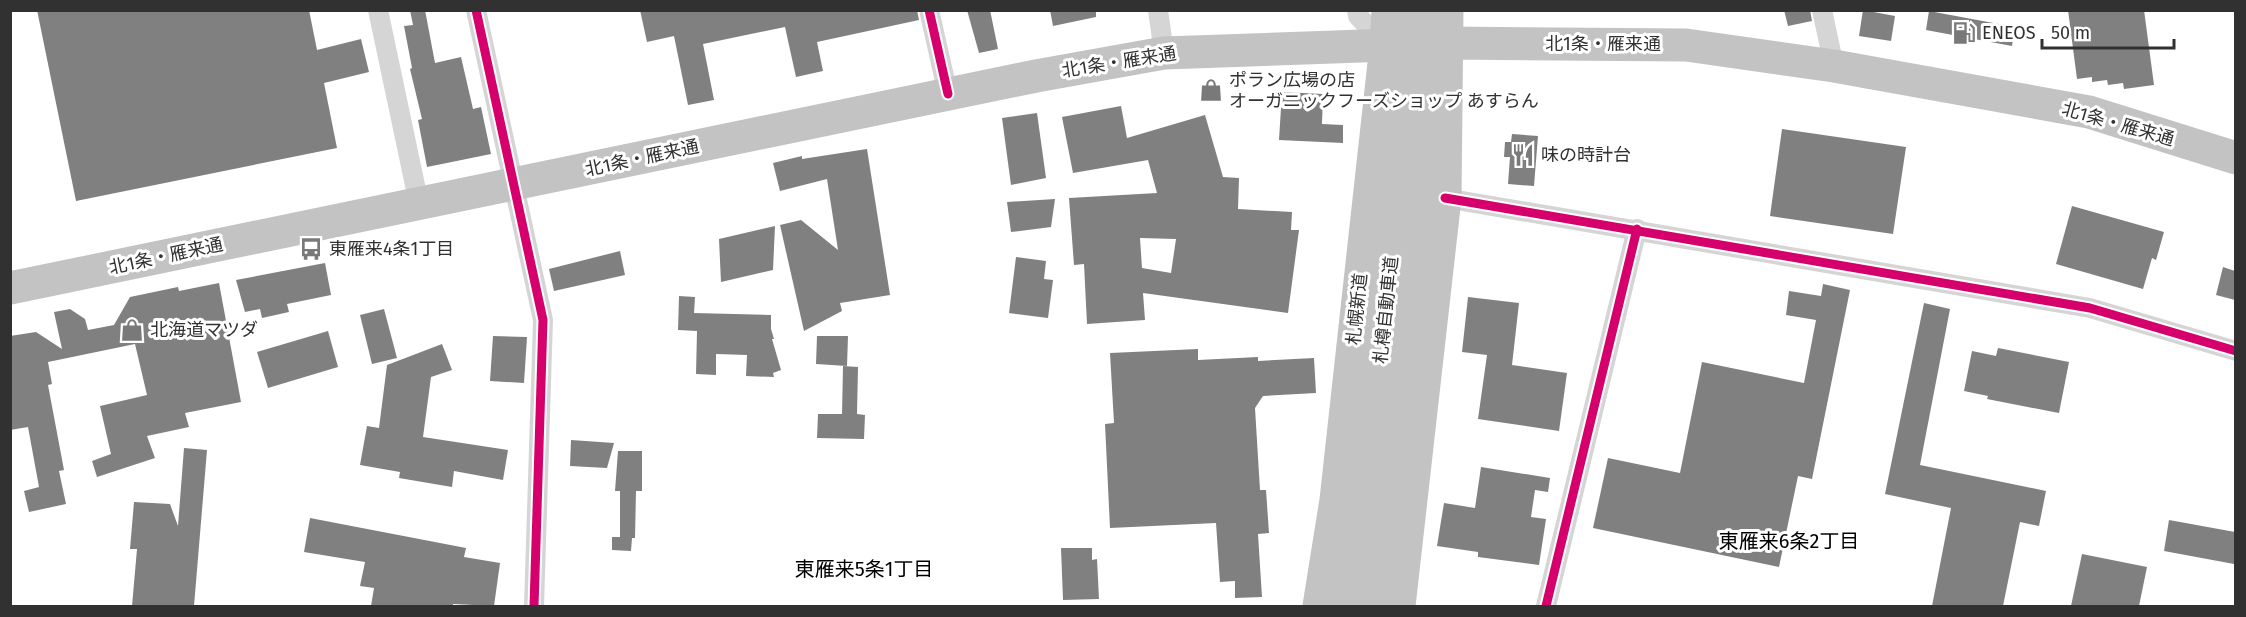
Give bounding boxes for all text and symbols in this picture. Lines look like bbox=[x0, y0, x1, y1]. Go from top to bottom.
scale bar bbox=[2042, 12, 2174, 50]
fuel station icon: ENEOS bbox=[1951, 20, 1977, 46]
place label: ENEOS bbox=[1982, 22, 2036, 44]
text: 50 m bbox=[2051, 22, 2090, 44]
street label: 北1条・雁来通 bbox=[1545, 33, 1661, 55]
street label: 北1条・雁来通 bbox=[1060, 42, 1178, 82]
place label: ポラン広場の店 オーガニックフーズショップ あすらん bbox=[1229, 69, 1539, 112]
shop icon: ポラン広場の店 オーガニックフーズショップ あすらん bbox=[1198, 77, 1224, 103]
street label: 北1条・雁来通 bbox=[2059, 97, 2177, 151]
street label: 北1条・雁来通 bbox=[583, 135, 701, 181]
restaurant icon: 味の時計台 bbox=[1510, 142, 1536, 168]
place label: 味の時計台 bbox=[1541, 144, 1631, 166]
street label: 北1条・雁来通 bbox=[107, 233, 225, 279]
bus stop icon: 東雁来4条1丁目 bbox=[298, 236, 324, 262]
place label: 東雁来4条1丁目 bbox=[329, 238, 454, 260]
street label: 札樽自動車道 bbox=[1369, 255, 1403, 365]
street label: 札幌新道 bbox=[1342, 272, 1372, 346]
shop icon: 北海道マツダ bbox=[119, 317, 145, 343]
place label: 北海道マツダ bbox=[150, 319, 258, 341]
district label: 東雁来6条2丁目 bbox=[1719, 529, 1859, 553]
district label: 東雁来5条1丁目 bbox=[795, 557, 933, 581]

